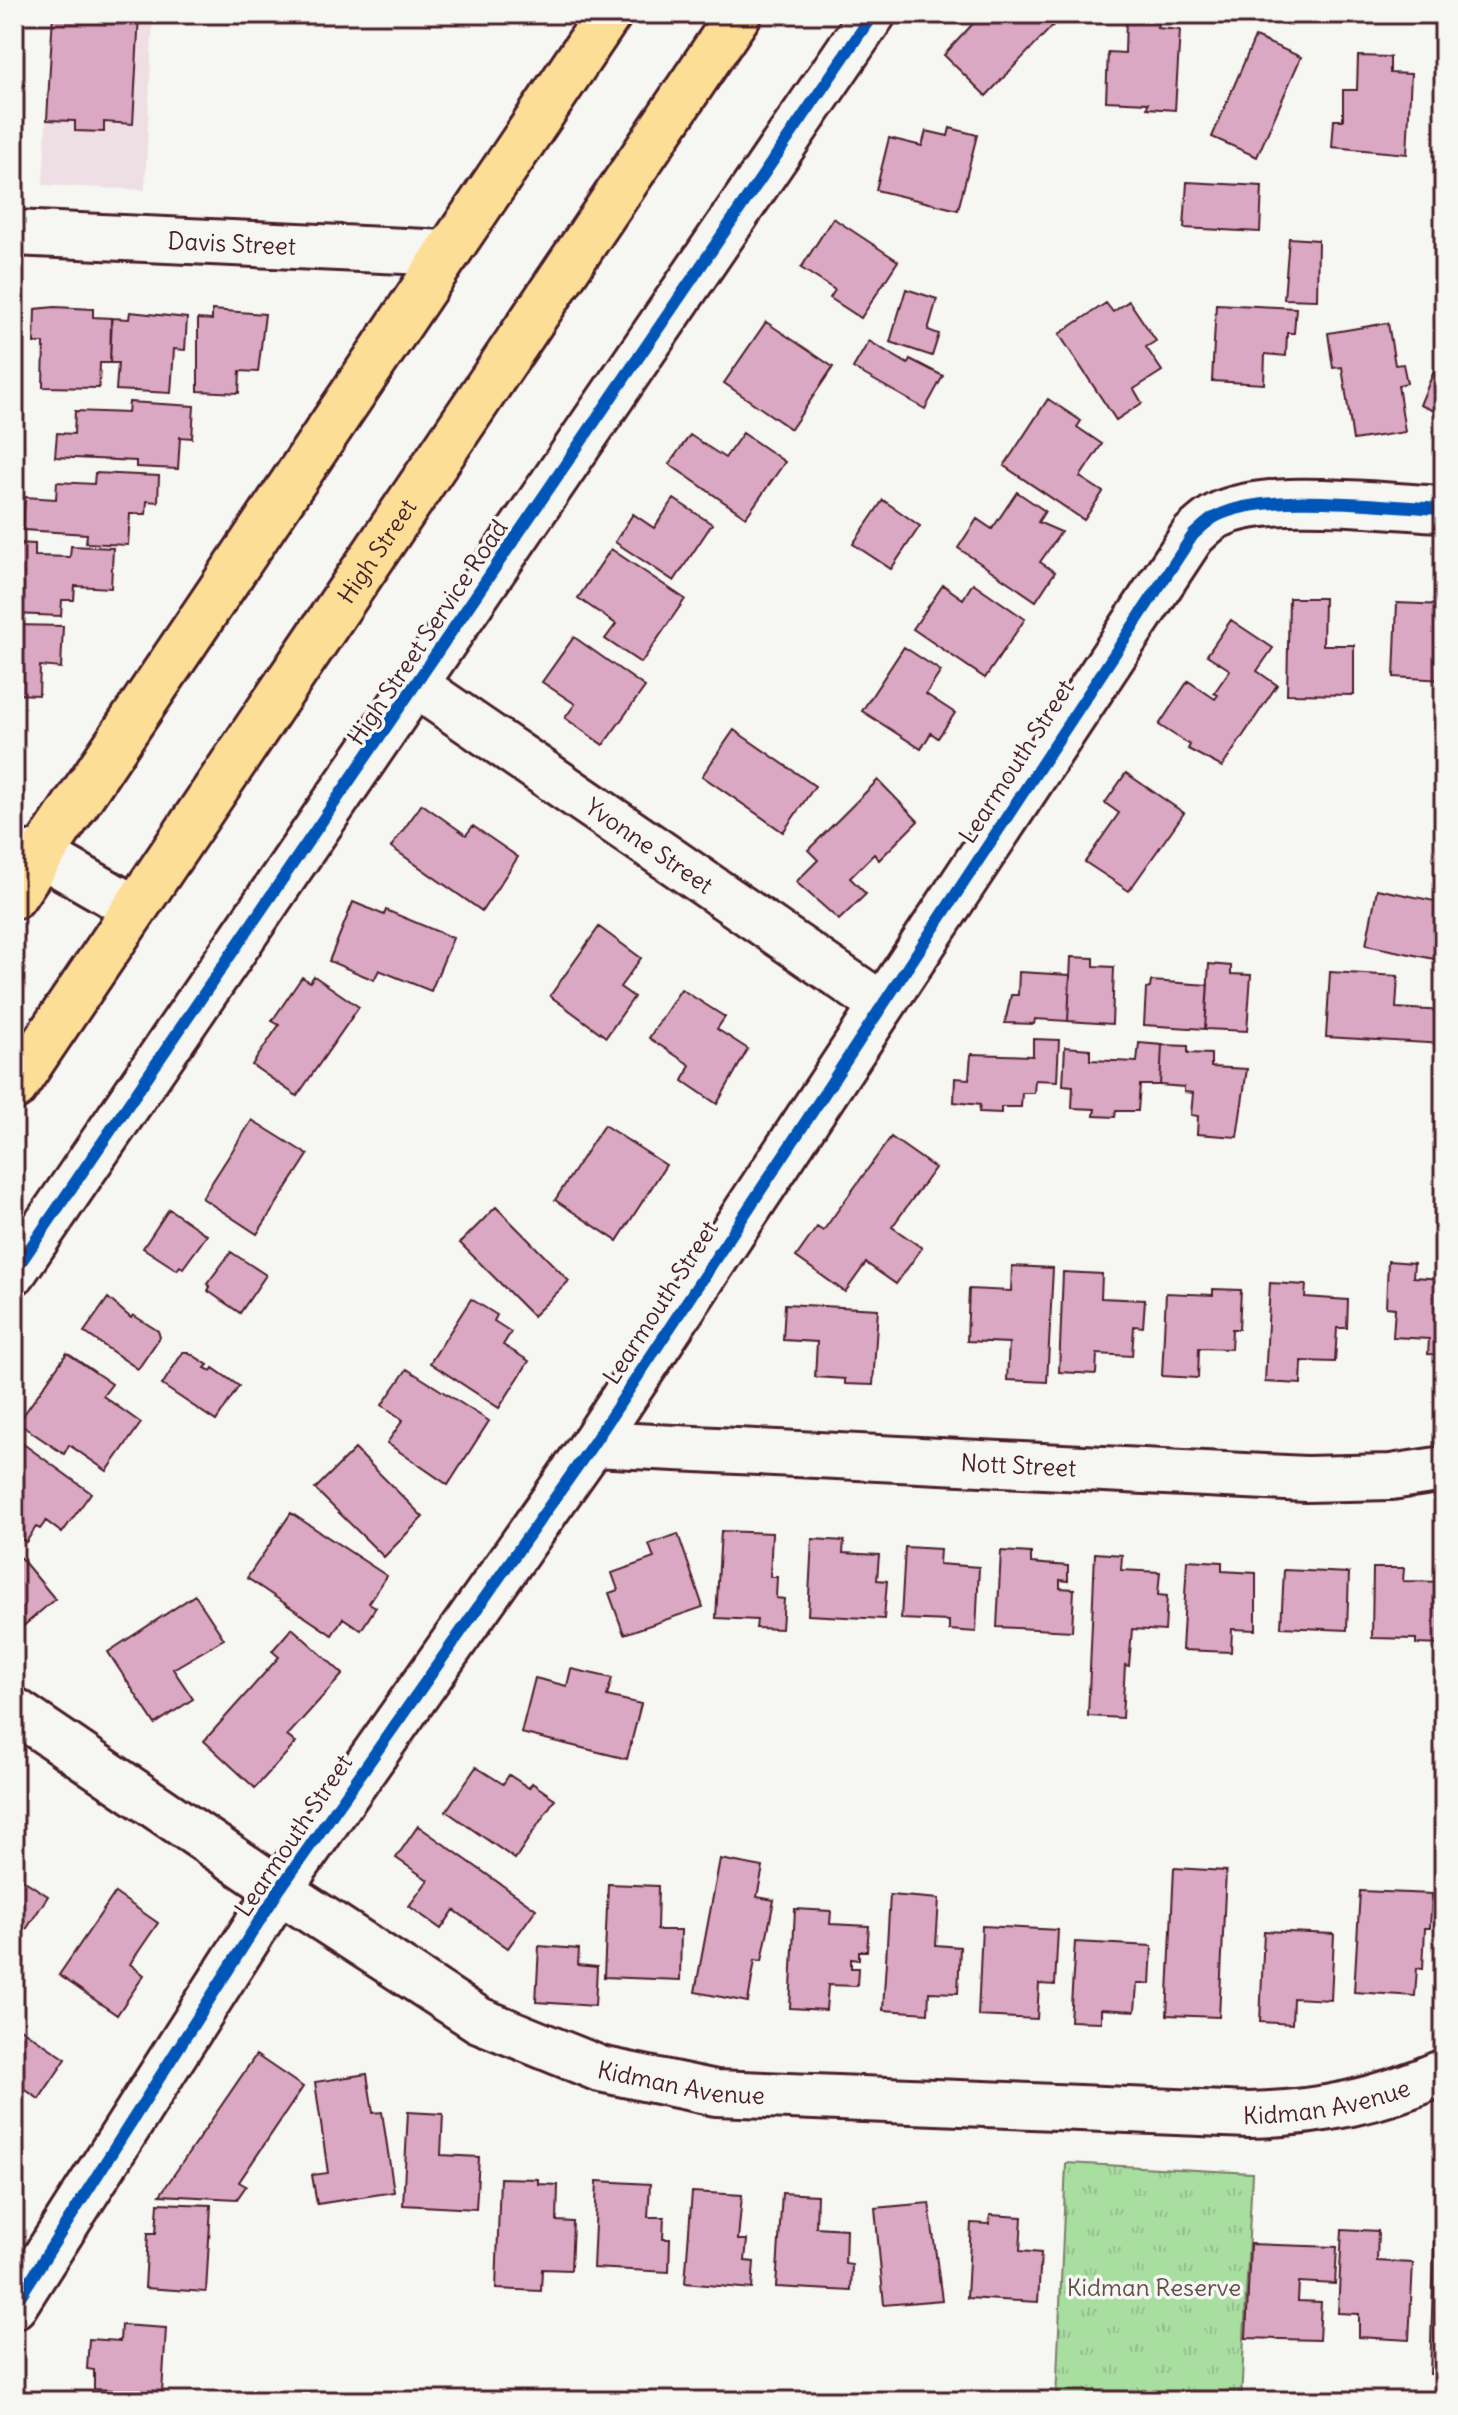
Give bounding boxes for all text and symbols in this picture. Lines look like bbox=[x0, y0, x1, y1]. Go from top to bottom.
street label: Davis Street bbox=[167, 225, 297, 261]
street label: High Street bbox=[331, 493, 422, 609]
street label: High Street Service Road bbox=[340, 514, 514, 750]
street label: Learmouth Street bbox=[952, 674, 1080, 848]
street label: Yvonne Street bbox=[580, 791, 719, 900]
street label: Learmouth Street bbox=[596, 1215, 724, 1389]
street label: Nott Street bbox=[960, 1447, 1077, 1483]
street label: Learmouth Street bbox=[228, 1748, 358, 1922]
street label: Kidman Avenue bbox=[595, 2054, 765, 2110]
street label: Kidman Avenue bbox=[1243, 2072, 1414, 2130]
park label: Kidman Reserve bbox=[1067, 2272, 1241, 2302]

